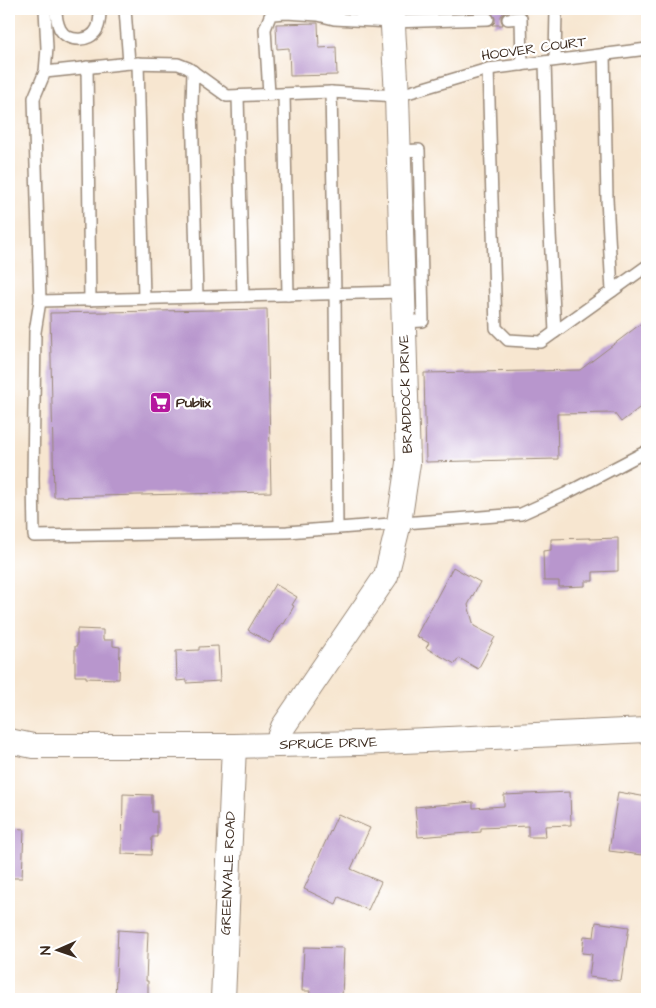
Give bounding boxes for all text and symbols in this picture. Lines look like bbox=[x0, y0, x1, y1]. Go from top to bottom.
street label: HOOVER COURT bbox=[480, 32, 588, 66]
street label: BRADDOCK DRIVE bbox=[394, 334, 418, 454]
supermarket icon: Publix bbox=[148, 391, 172, 415]
place label: Publix bbox=[176, 393, 211, 413]
street label: SPRUCE DRIVE bbox=[279, 732, 379, 755]
street label: GREENVALE ROAD bbox=[216, 811, 241, 935]
north arrow bbox=[32, 926, 82, 976]
text: N bbox=[36, 945, 56, 955]

